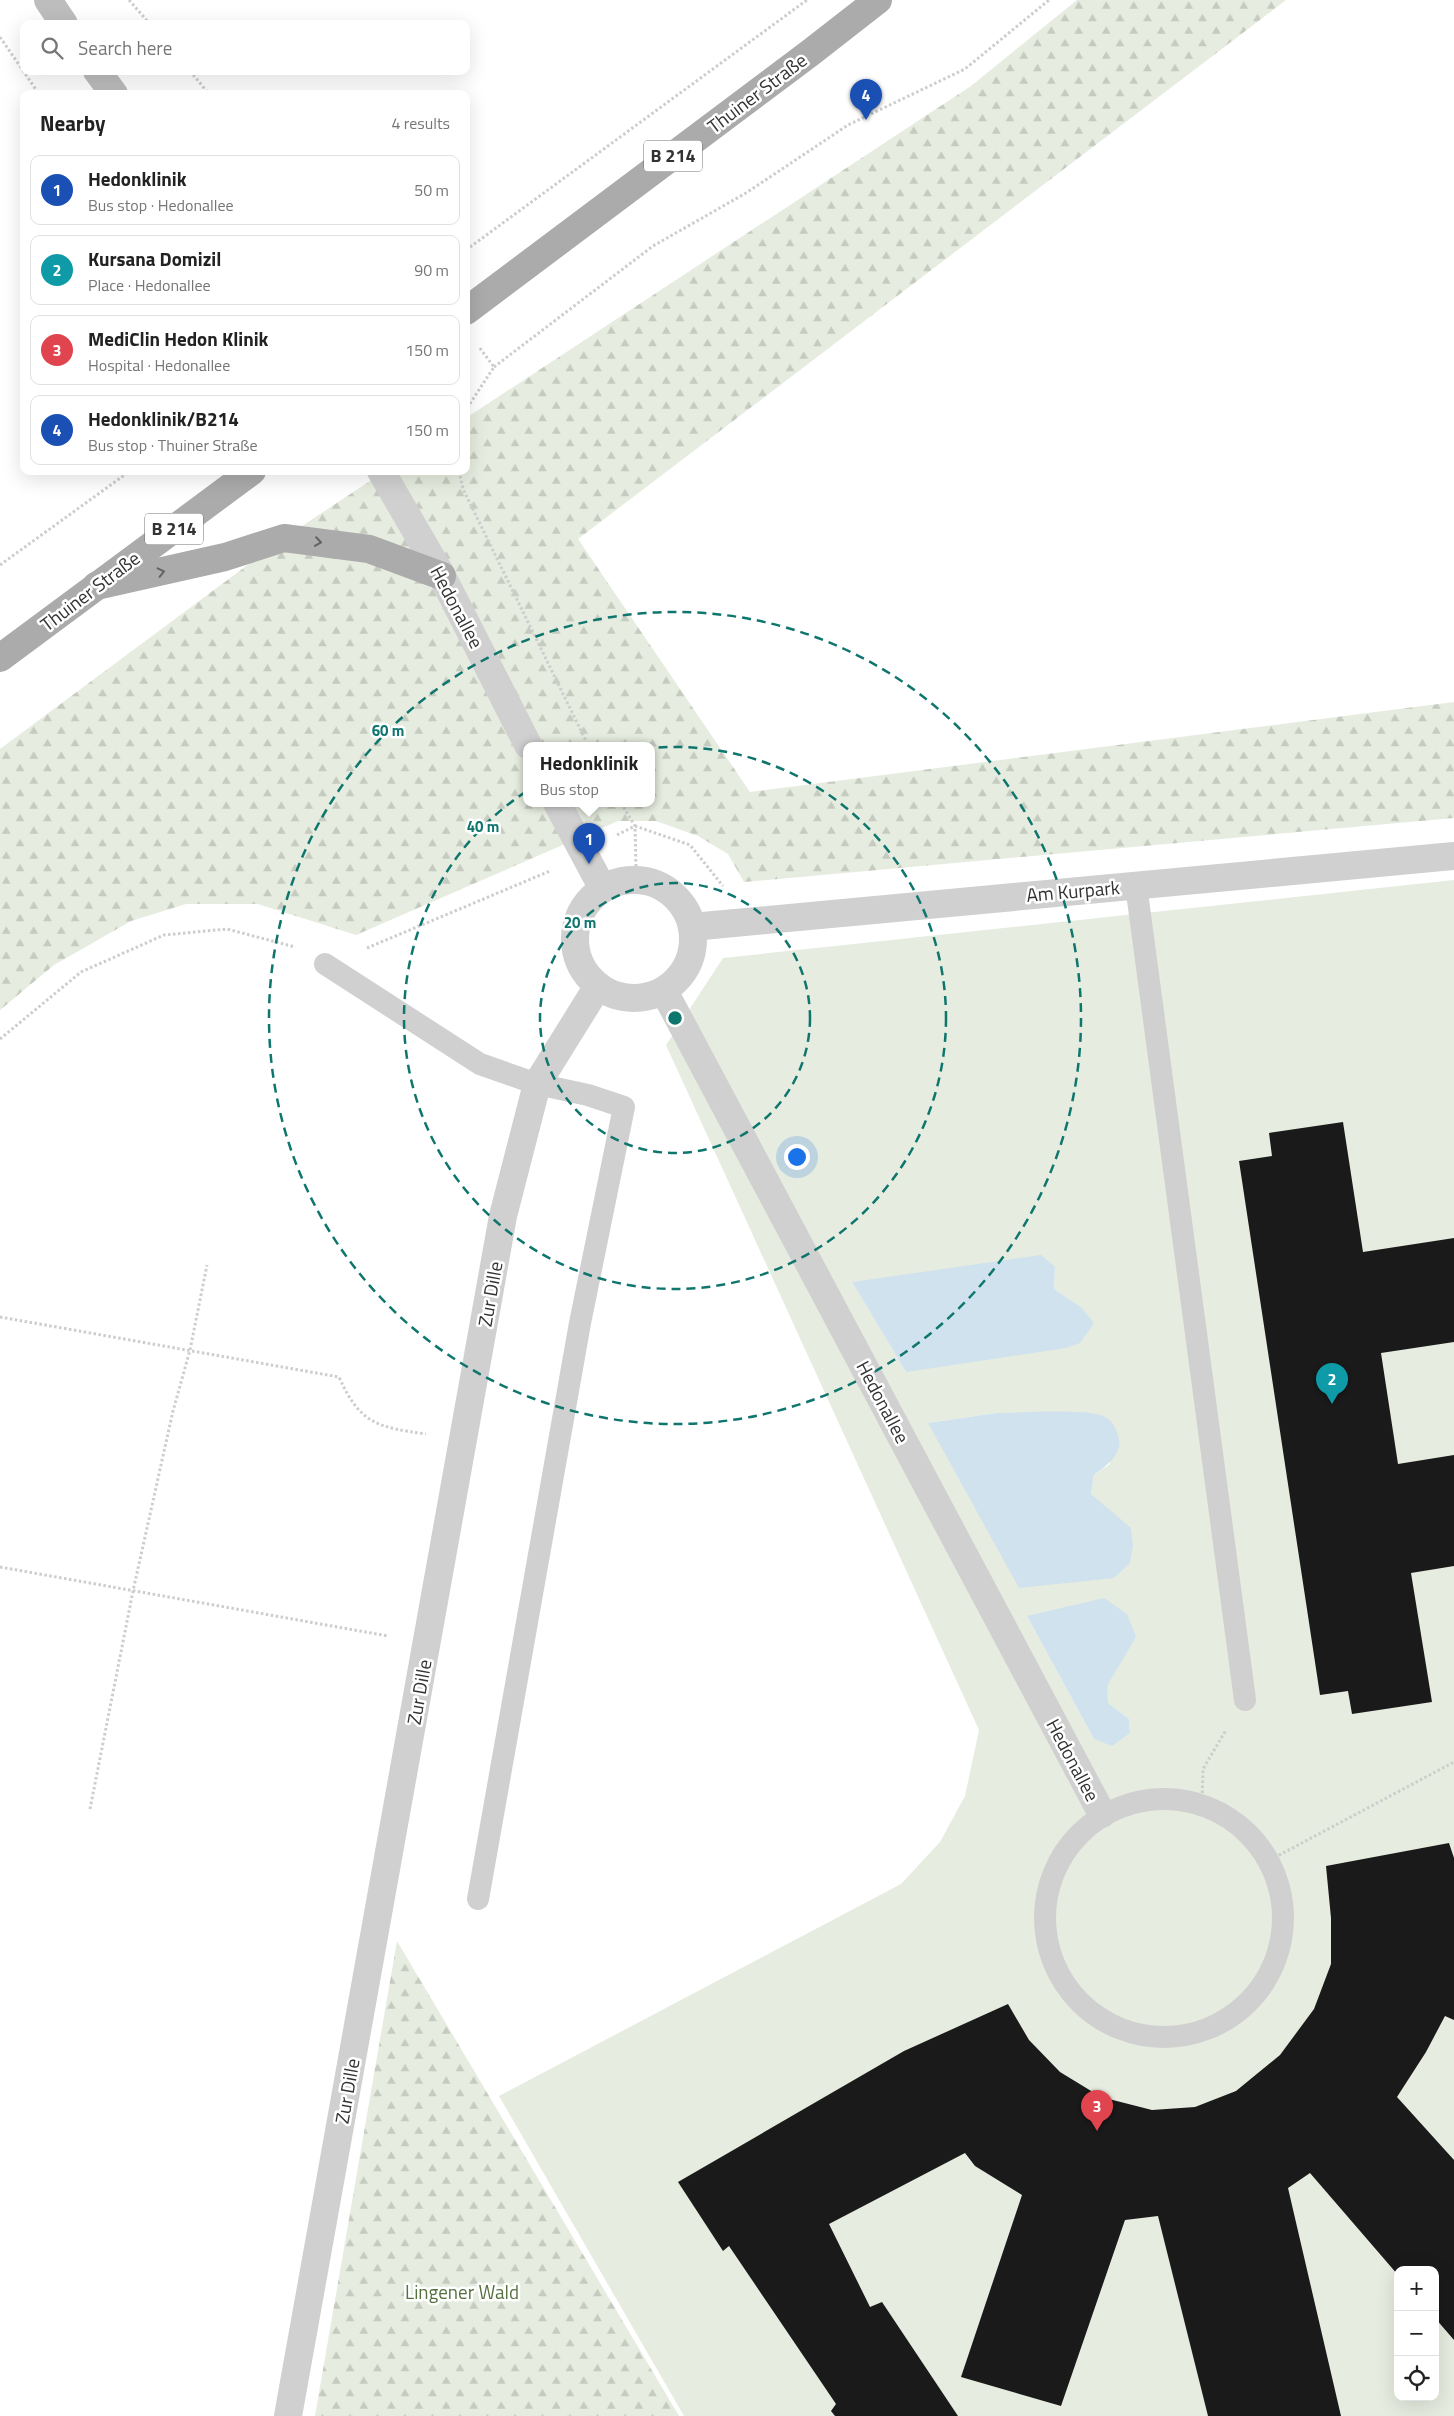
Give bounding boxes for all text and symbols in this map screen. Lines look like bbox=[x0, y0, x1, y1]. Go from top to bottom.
search box bbox=[20, 20, 470, 75]
text: Search here bbox=[78, 33, 172, 62]
icon: search bbox=[38, 34, 66, 62]
street label: Thuiner Straße bbox=[701, 45, 813, 140]
pin: 4 bbox=[850, 79, 882, 120]
text: Nearby bbox=[40, 107, 105, 139]
text: 4 results bbox=[391, 111, 450, 135]
road number: B 214 bbox=[644, 140, 702, 172]
text: Hedonklinik bbox=[88, 164, 187, 193]
text: 1 bbox=[53, 178, 61, 202]
text: 50 m bbox=[414, 178, 449, 202]
text: Bus stop · Hedonallee bbox=[88, 193, 234, 217]
text: Kursana Domizil bbox=[88, 244, 221, 273]
text: 2 bbox=[53, 258, 61, 282]
text: 90 m bbox=[414, 258, 449, 282]
text: Place · Hedonallee bbox=[88, 273, 211, 297]
text: MediClin Hedon Klinik bbox=[88, 324, 268, 353]
text: 3 bbox=[53, 338, 61, 362]
text: 150 m bbox=[405, 338, 449, 362]
text: Hospital · Hedonallee bbox=[88, 353, 230, 377]
text: Hedonklinik/B214 bbox=[88, 404, 239, 433]
text: 4 bbox=[53, 418, 61, 442]
text: 150 m bbox=[405, 418, 449, 442]
text: Bus stop · Thuiner Straße bbox=[88, 433, 257, 457]
road number: B 214 bbox=[145, 514, 203, 544]
one-way arrow bbox=[314, 537, 322, 547]
street label: Thuiner Straße bbox=[34, 543, 146, 638]
street label: Hedonallee bbox=[423, 560, 491, 653]
one-way arrow bbox=[156, 567, 165, 578]
text: 60 m bbox=[372, 719, 404, 742]
popup bbox=[523, 742, 655, 807]
text: Hedonklinik bbox=[540, 748, 638, 777]
text: Bus stop bbox=[540, 777, 599, 801]
text: 40 m bbox=[467, 815, 499, 838]
pin: 1 bbox=[573, 823, 605, 864]
street label: Am Kurpark bbox=[1025, 872, 1121, 909]
text: 20 m bbox=[564, 911, 596, 934]
centre of rings bbox=[666, 1009, 684, 1027]
your location bbox=[784, 1144, 810, 1170]
street label: Zur Dille bbox=[470, 1259, 509, 1329]
street label: Hedonallee bbox=[849, 1355, 917, 1448]
pin: 2 bbox=[1316, 1363, 1348, 1404]
street label: Zur Dille bbox=[399, 1657, 438, 1727]
street label: Hedonallee bbox=[1039, 1713, 1107, 1806]
street label: Zur Dille bbox=[327, 2056, 366, 2126]
pin: 3 bbox=[1081, 2090, 1113, 2131]
map controls bbox=[1394, 2266, 1439, 2401]
button: + bbox=[1394, 2266, 1439, 2311]
park label: Lingener Wald bbox=[405, 2277, 519, 2306]
button: − bbox=[1394, 2311, 1439, 2356]
button: locate bbox=[1394, 2356, 1439, 2401]

